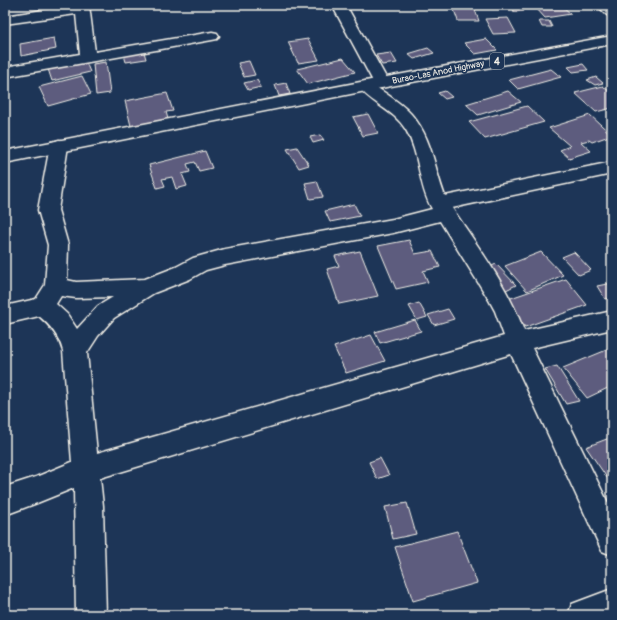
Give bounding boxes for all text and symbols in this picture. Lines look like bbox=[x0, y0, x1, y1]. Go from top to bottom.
road number: 4 bbox=[490, 53, 504, 69]
street label: Burao-Las Anod Highway bbox=[391, 58, 485, 87]

